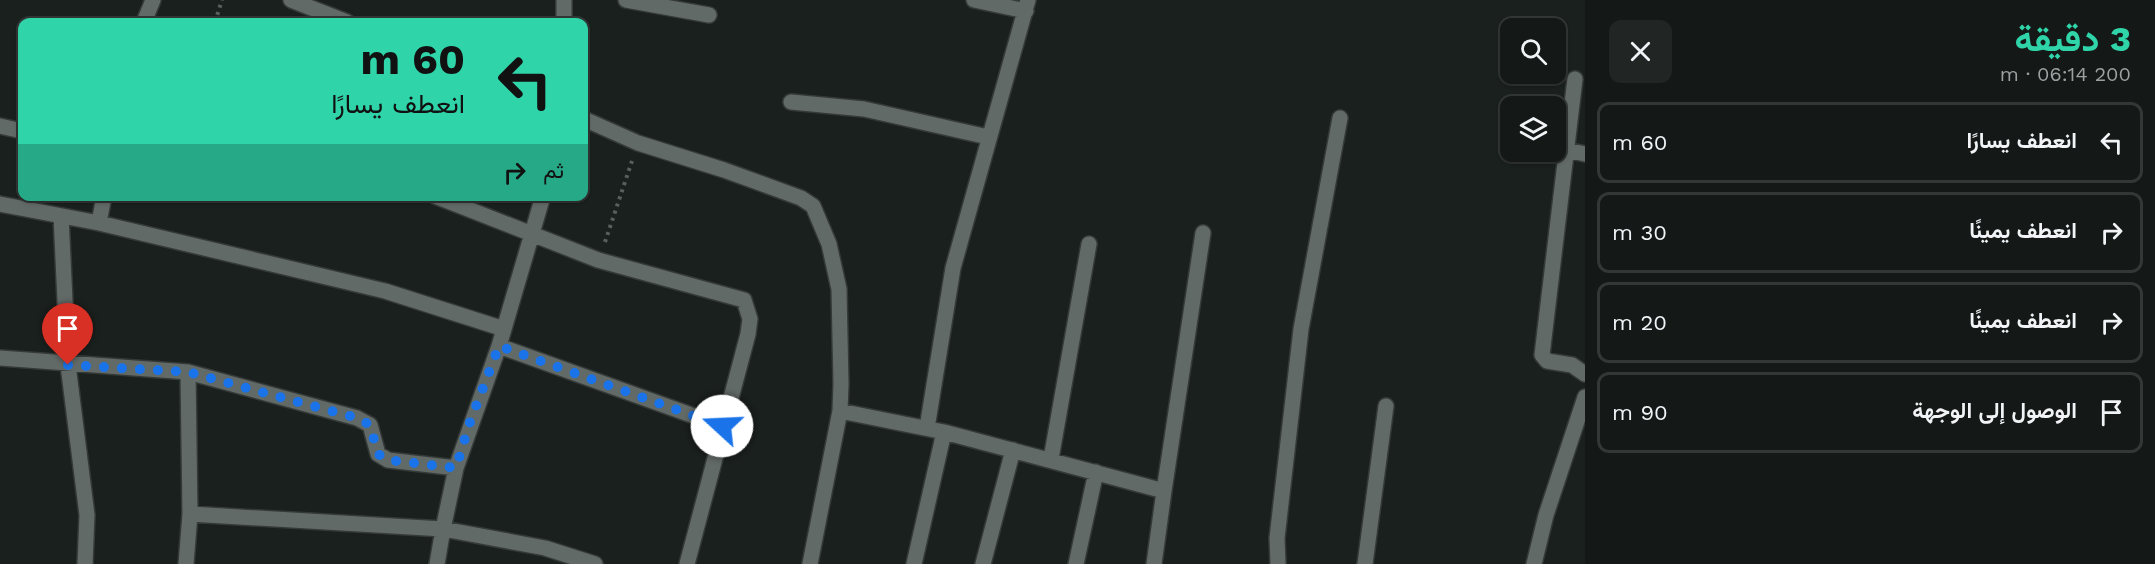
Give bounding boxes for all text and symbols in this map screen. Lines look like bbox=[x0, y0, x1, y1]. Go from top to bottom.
map controls bbox=[1500, 18, 1566, 162]
button: search bbox=[1500, 18, 1566, 84]
text: 3 دقيقة bbox=[2014, 18, 2131, 60]
button: close bbox=[1609, 20, 1672, 83]
text: 60 m bbox=[361, 35, 465, 84]
icon: left bbox=[486, 42, 564, 120]
text: 200 m · 06:14 bbox=[2000, 62, 2131, 86]
text: انعطف يسارًا bbox=[331, 88, 465, 120]
button: layers bbox=[1500, 96, 1566, 162]
icon: left bbox=[2095, 126, 2128, 159]
text: انعطف يسارًا bbox=[1967, 128, 2077, 153]
text: 60 m bbox=[1612, 130, 1668, 155]
icon: right bbox=[498, 156, 531, 189]
text: ثم bbox=[543, 158, 564, 183]
icon: right bbox=[2095, 216, 2128, 249]
text: انعطف يمينًا bbox=[1969, 218, 2077, 243]
text: 30 m bbox=[1612, 220, 1667, 245]
pin bbox=[42, 303, 93, 365]
icon: right bbox=[2095, 306, 2128, 339]
text: انعطف يمينًا bbox=[1969, 308, 2077, 333]
text: 20 m bbox=[1612, 310, 1667, 335]
icon: arrive bbox=[51, 312, 84, 345]
position arrow bbox=[690, 394, 754, 458]
icon: arrive bbox=[2095, 396, 2128, 429]
text: الوصول إلى الوجهة bbox=[1912, 398, 2077, 423]
text: 90 m bbox=[1612, 400, 1668, 425]

